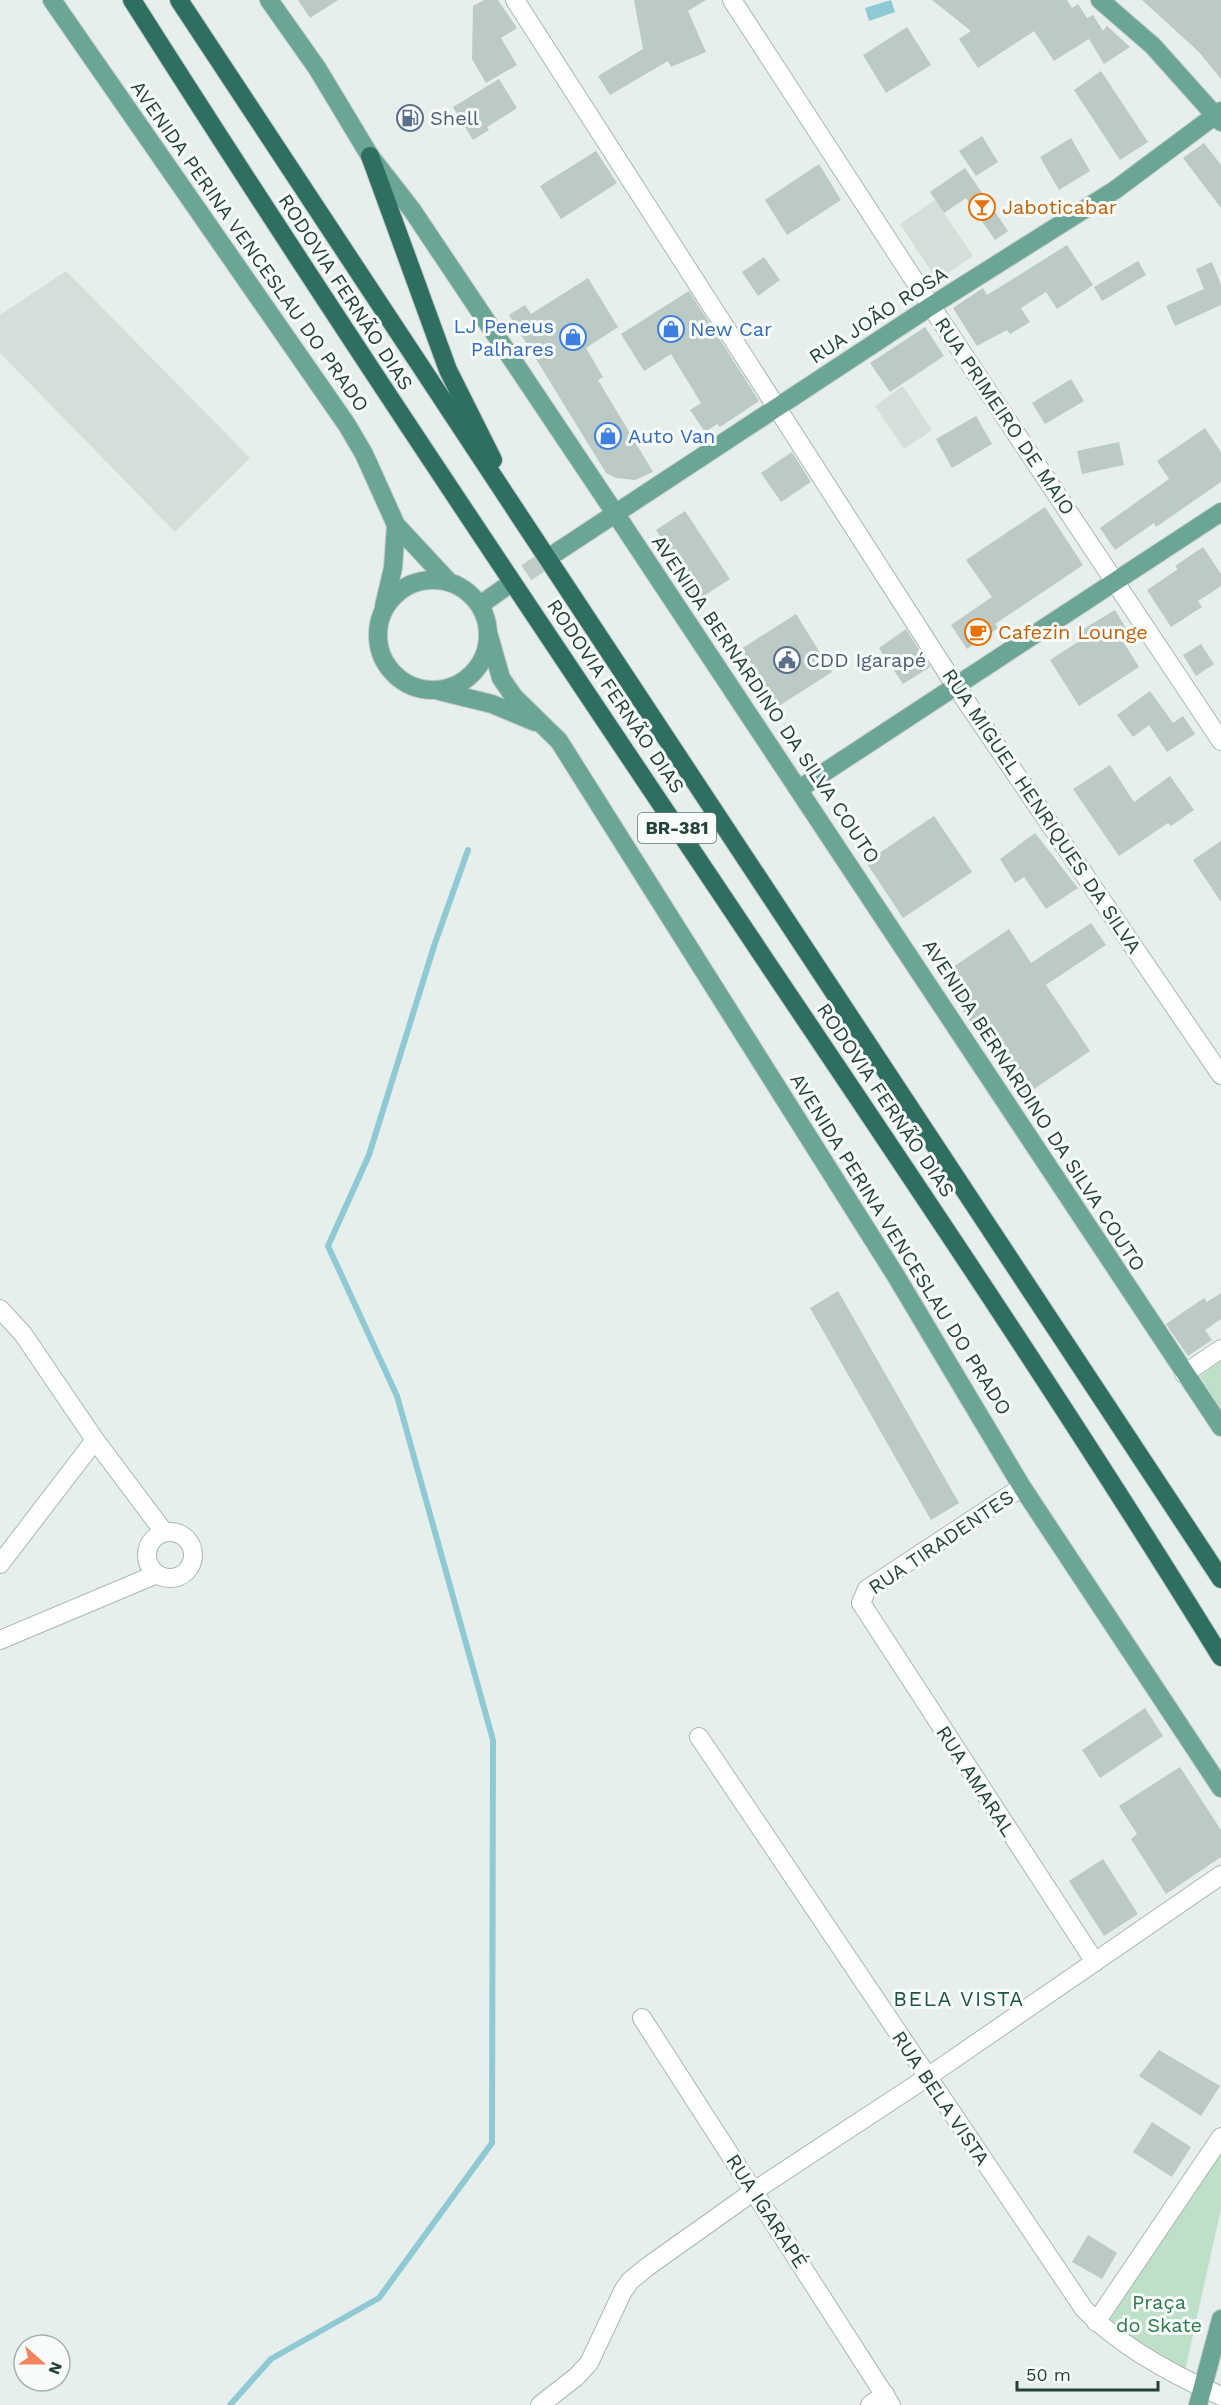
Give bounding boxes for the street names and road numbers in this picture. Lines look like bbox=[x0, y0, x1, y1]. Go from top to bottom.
street label: AVENIDA PERINA VENCESLAU DO PRADO bbox=[126, 76, 374, 416]
street label: RODOVIA FERNÃO DIAS bbox=[274, 189, 418, 395]
street label: RUA JOÃO ROSA bbox=[804, 261, 952, 369]
street label: RUA PRIMEIRO DE MAIO bbox=[930, 312, 1080, 520]
street label: AVENIDA BERNARDINO DA SILVA COUTO bbox=[647, 530, 885, 868]
street label: RODOVIA FERNÃO DIAS bbox=[542, 594, 690, 798]
street label: RUA MIGUEL HENRIQUES DA SILVA bbox=[937, 664, 1147, 958]
road number: BR-381 bbox=[638, 813, 716, 843]
street label: AVENIDA BERNARDINO DA SILVA COUTO bbox=[917, 935, 1151, 1275]
street label: RODOVIA FERNÃO DIAS bbox=[812, 998, 960, 1202]
street label: AVENIDA PERINA VENCESLAU DO PRADO bbox=[785, 1069, 1017, 1419]
street label: RUA TIRADENTES bbox=[864, 1485, 1018, 1599]
street label: RUA AMARAL bbox=[931, 1721, 1021, 1841]
street label: RUA BELA VISTA bbox=[887, 2026, 995, 2170]
street label: RUA IGARAPÉ bbox=[721, 2149, 813, 2273]

